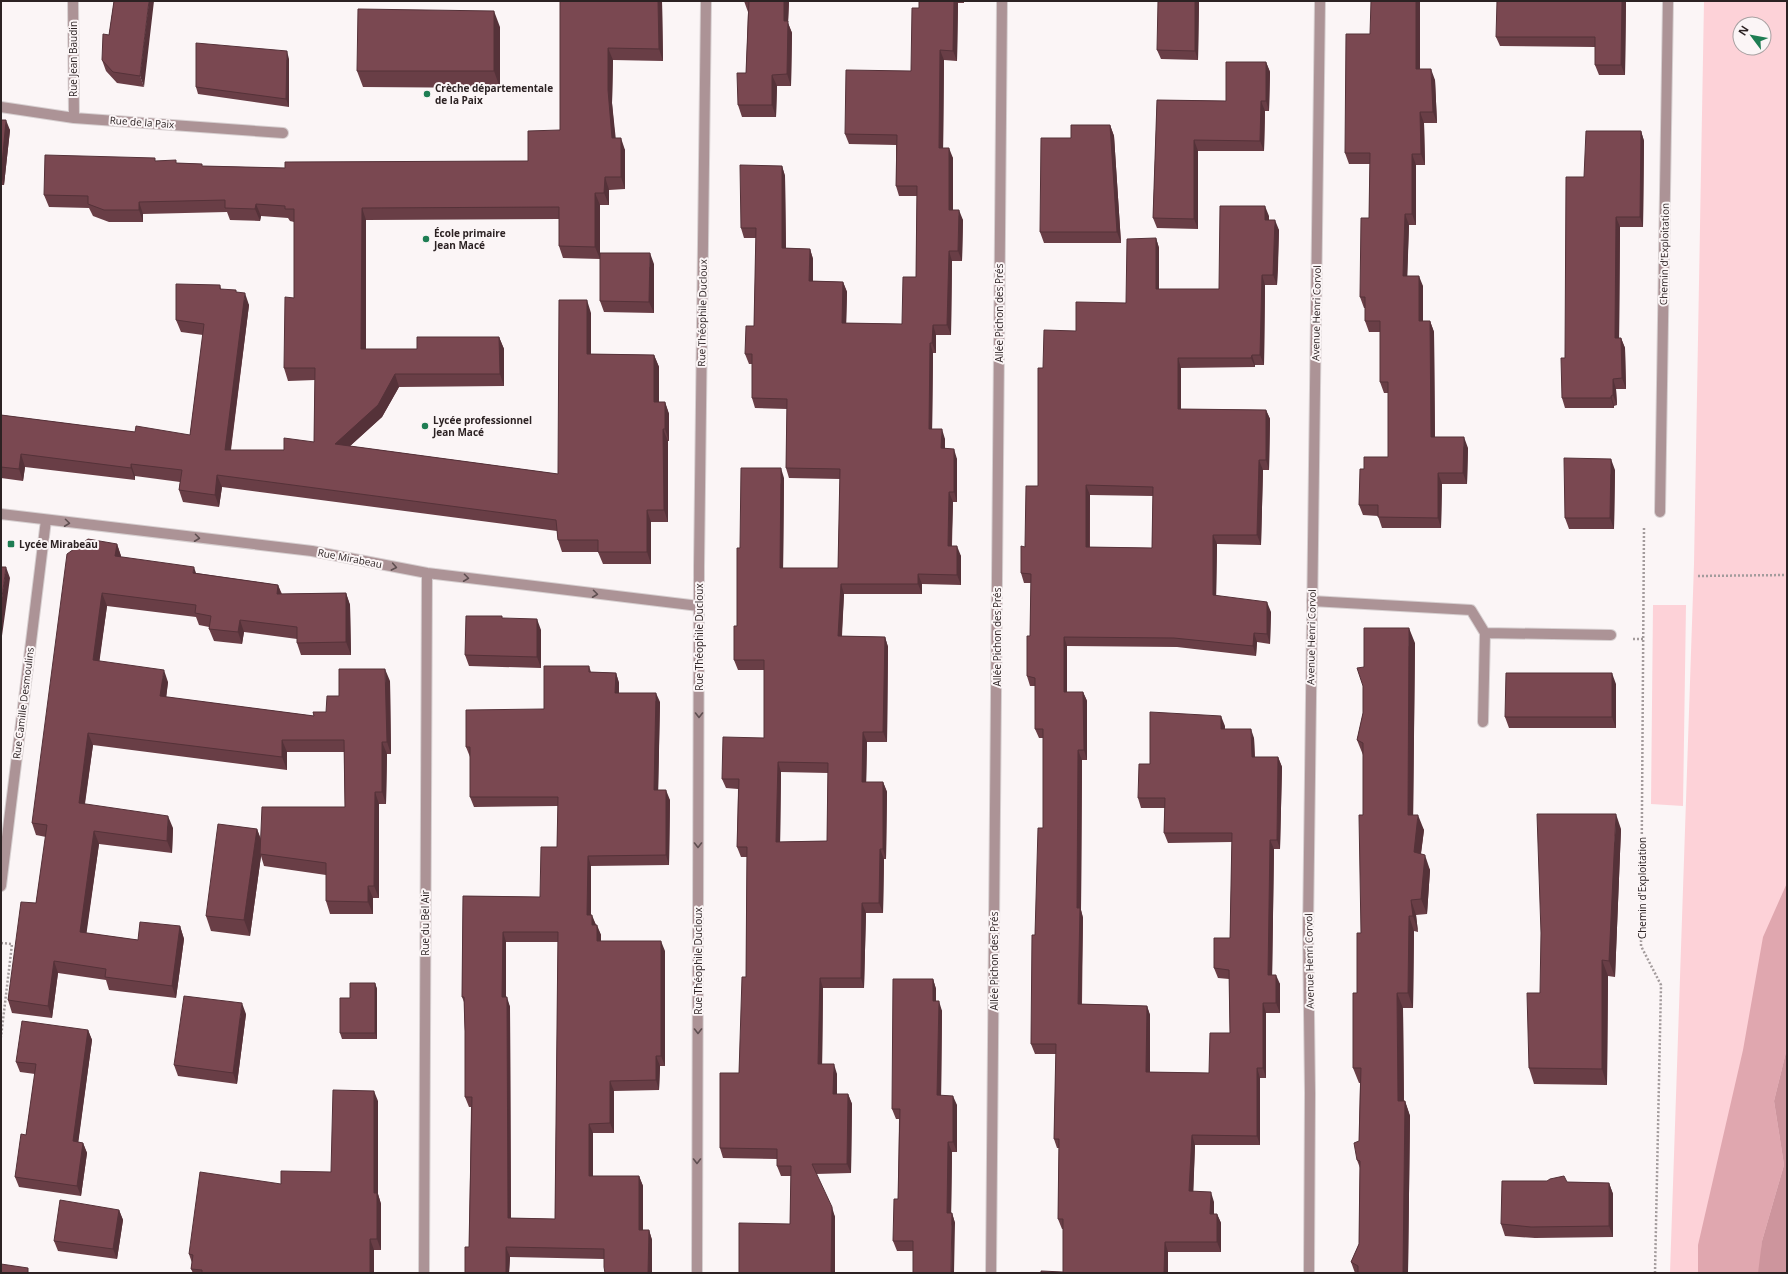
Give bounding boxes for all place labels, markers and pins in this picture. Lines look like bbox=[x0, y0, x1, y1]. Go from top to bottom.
place label: Crèche départementale de la Paix bbox=[435, 81, 553, 107]
marker: Crèche départementale de la Paix bbox=[422, 89, 432, 99]
place label: École primaire Jean Macé bbox=[433, 226, 506, 252]
marker: École primaire Jean Macé bbox=[421, 234, 431, 244]
place label: Lycée professionnel Jean Macé bbox=[432, 413, 532, 439]
marker: Lycée professionnel Jean Macé bbox=[420, 421, 430, 431]
place label: Lycée Mirabeau bbox=[19, 537, 98, 551]
marker: Lycée Mirabeau bbox=[6, 539, 16, 549]

